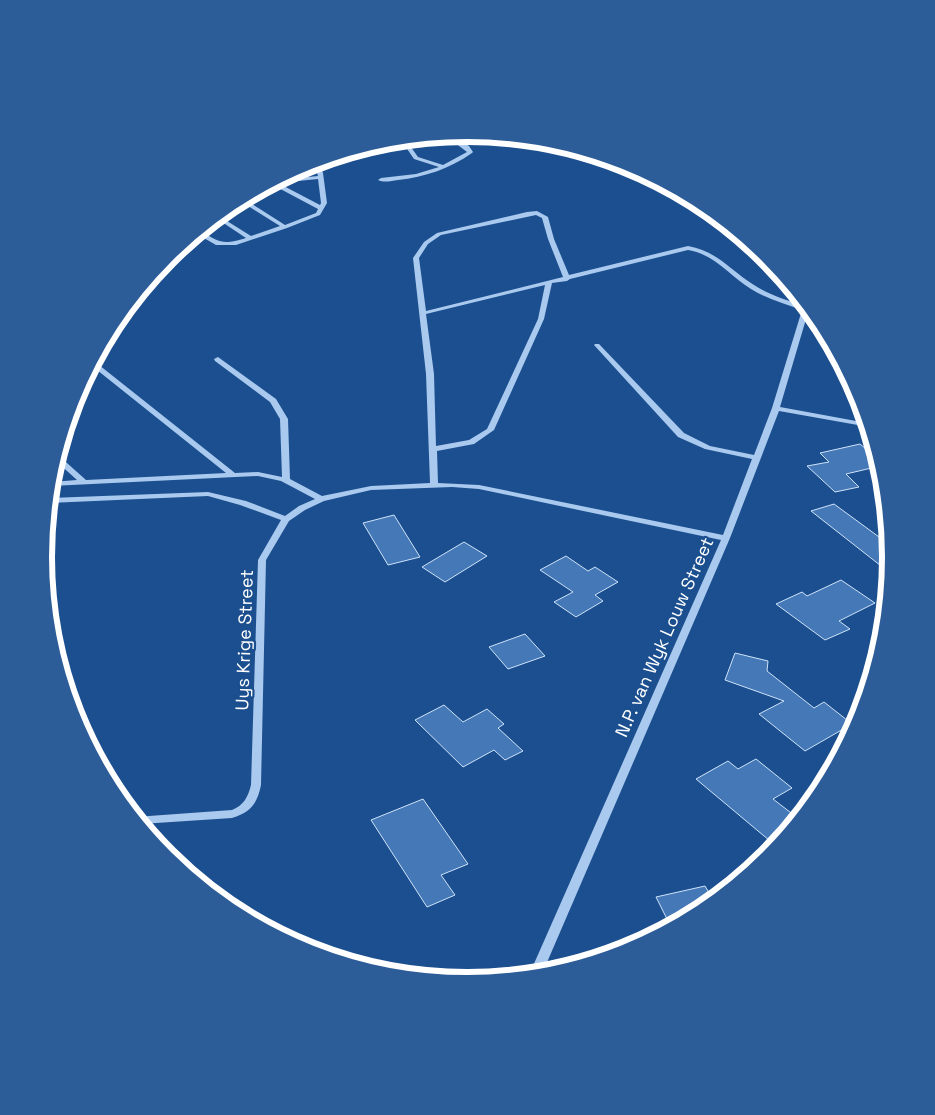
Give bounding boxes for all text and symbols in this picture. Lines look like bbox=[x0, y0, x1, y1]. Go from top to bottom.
street label: N.P. van Wyk Louw Street bbox=[610, 534, 718, 740]
street label: Uys Krige Street bbox=[230, 569, 258, 711]

